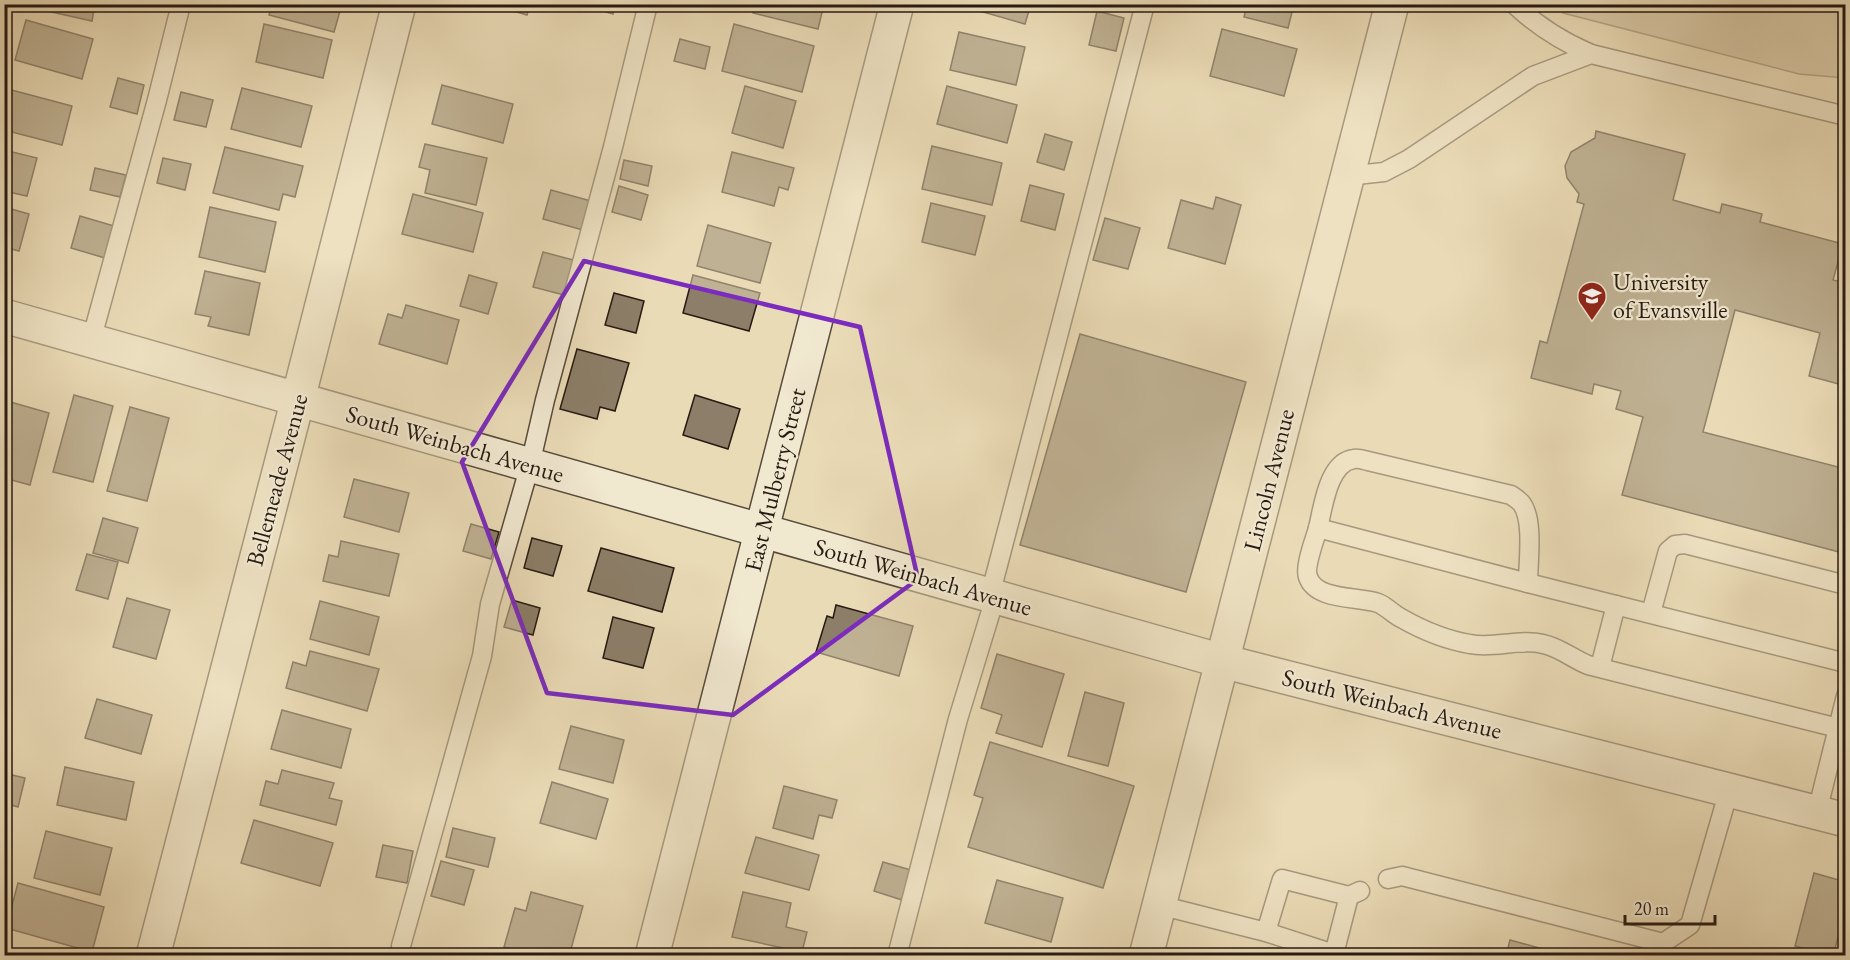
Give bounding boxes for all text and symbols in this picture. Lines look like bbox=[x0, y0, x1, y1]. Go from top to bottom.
place label: University of Evansville bbox=[1613, 266, 1728, 325]
school or university icon: University of Evansville bbox=[1576, 280, 1608, 322]
street label: East Mulberry Street bbox=[737, 384, 812, 575]
street label: Bellemeade Avenue bbox=[239, 390, 314, 569]
street label: South Weinbach Avenue bbox=[343, 398, 568, 489]
street label: Lincoln Avenue bbox=[1236, 406, 1301, 554]
street label: South Weinbach Avenue bbox=[811, 531, 1036, 622]
street label: South Weinbach Avenue bbox=[1279, 661, 1505, 746]
scale bar bbox=[1625, 888, 1715, 926]
text: 20 m bbox=[1634, 897, 1669, 920]

